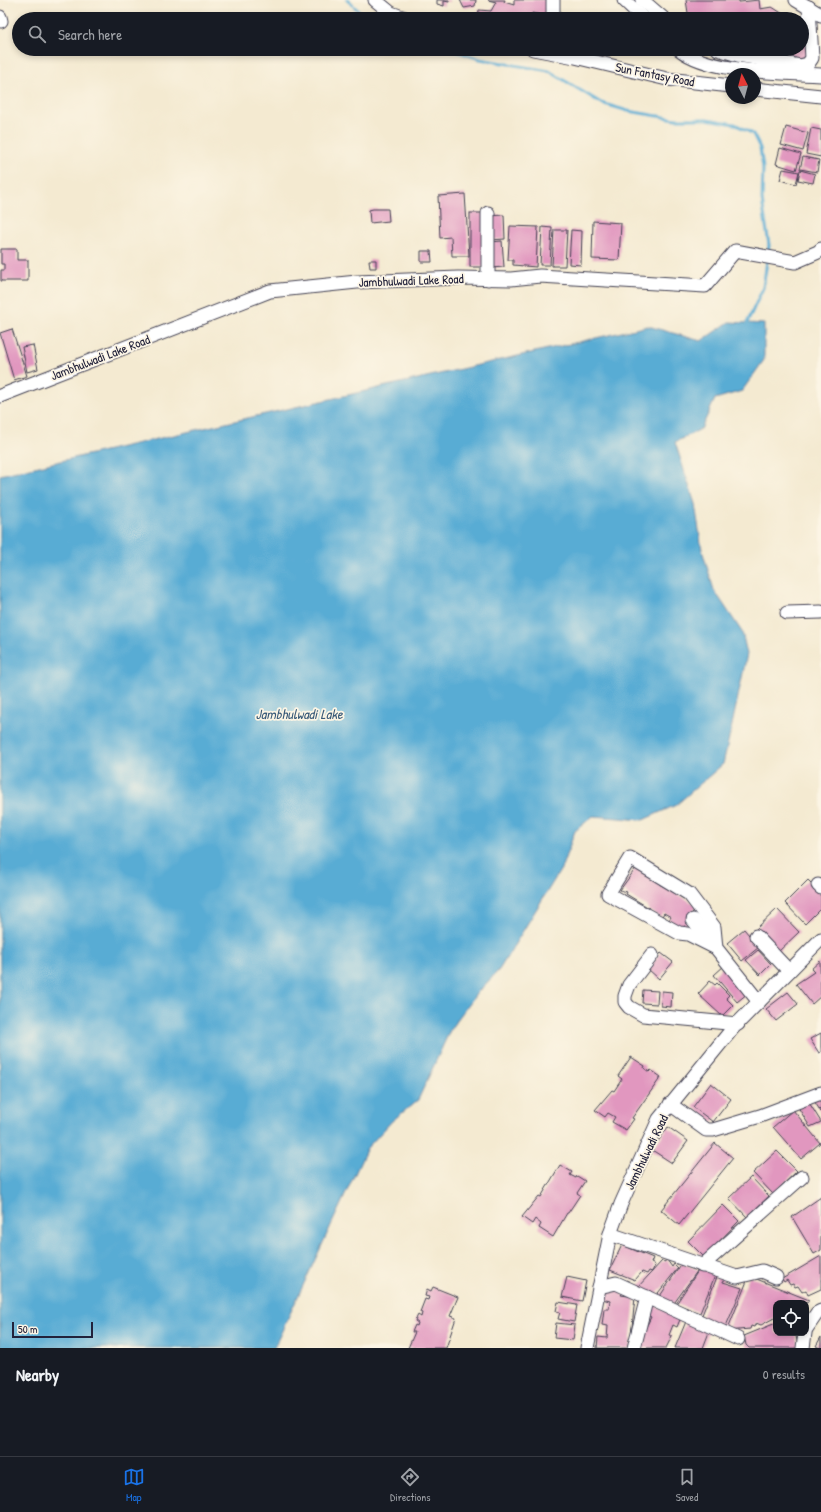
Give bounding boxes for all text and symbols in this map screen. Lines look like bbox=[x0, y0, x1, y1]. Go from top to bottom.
search box bbox=[12, 12, 809, 56]
icon: search bbox=[26, 23, 48, 45]
text: Search here bbox=[58, 24, 122, 45]
street label: Sun Fantasy Road bbox=[614, 58, 696, 90]
north arrow bbox=[725, 68, 761, 104]
street label: Jambhulwadi Lake Road bbox=[358, 269, 464, 291]
street label: Jambhulwadi Lake Road bbox=[48, 330, 152, 384]
water label: Jambhulwadi Lake bbox=[255, 704, 344, 723]
street label: Jambhulwadi Road bbox=[620, 1111, 672, 1193]
map controls bbox=[773, 1300, 809, 1336]
button: locate bbox=[773, 1300, 809, 1336]
scale bar bbox=[12, 1320, 93, 1339]
text: 50 m bbox=[18, 1322, 38, 1336]
text: Nearby bbox=[16, 1363, 59, 1386]
text: 0 results bbox=[763, 1365, 805, 1383]
tab: Map bbox=[123, 1466, 145, 1504]
tab: Directions bbox=[390, 1466, 431, 1504]
tab: Saved bbox=[676, 1466, 698, 1504]

